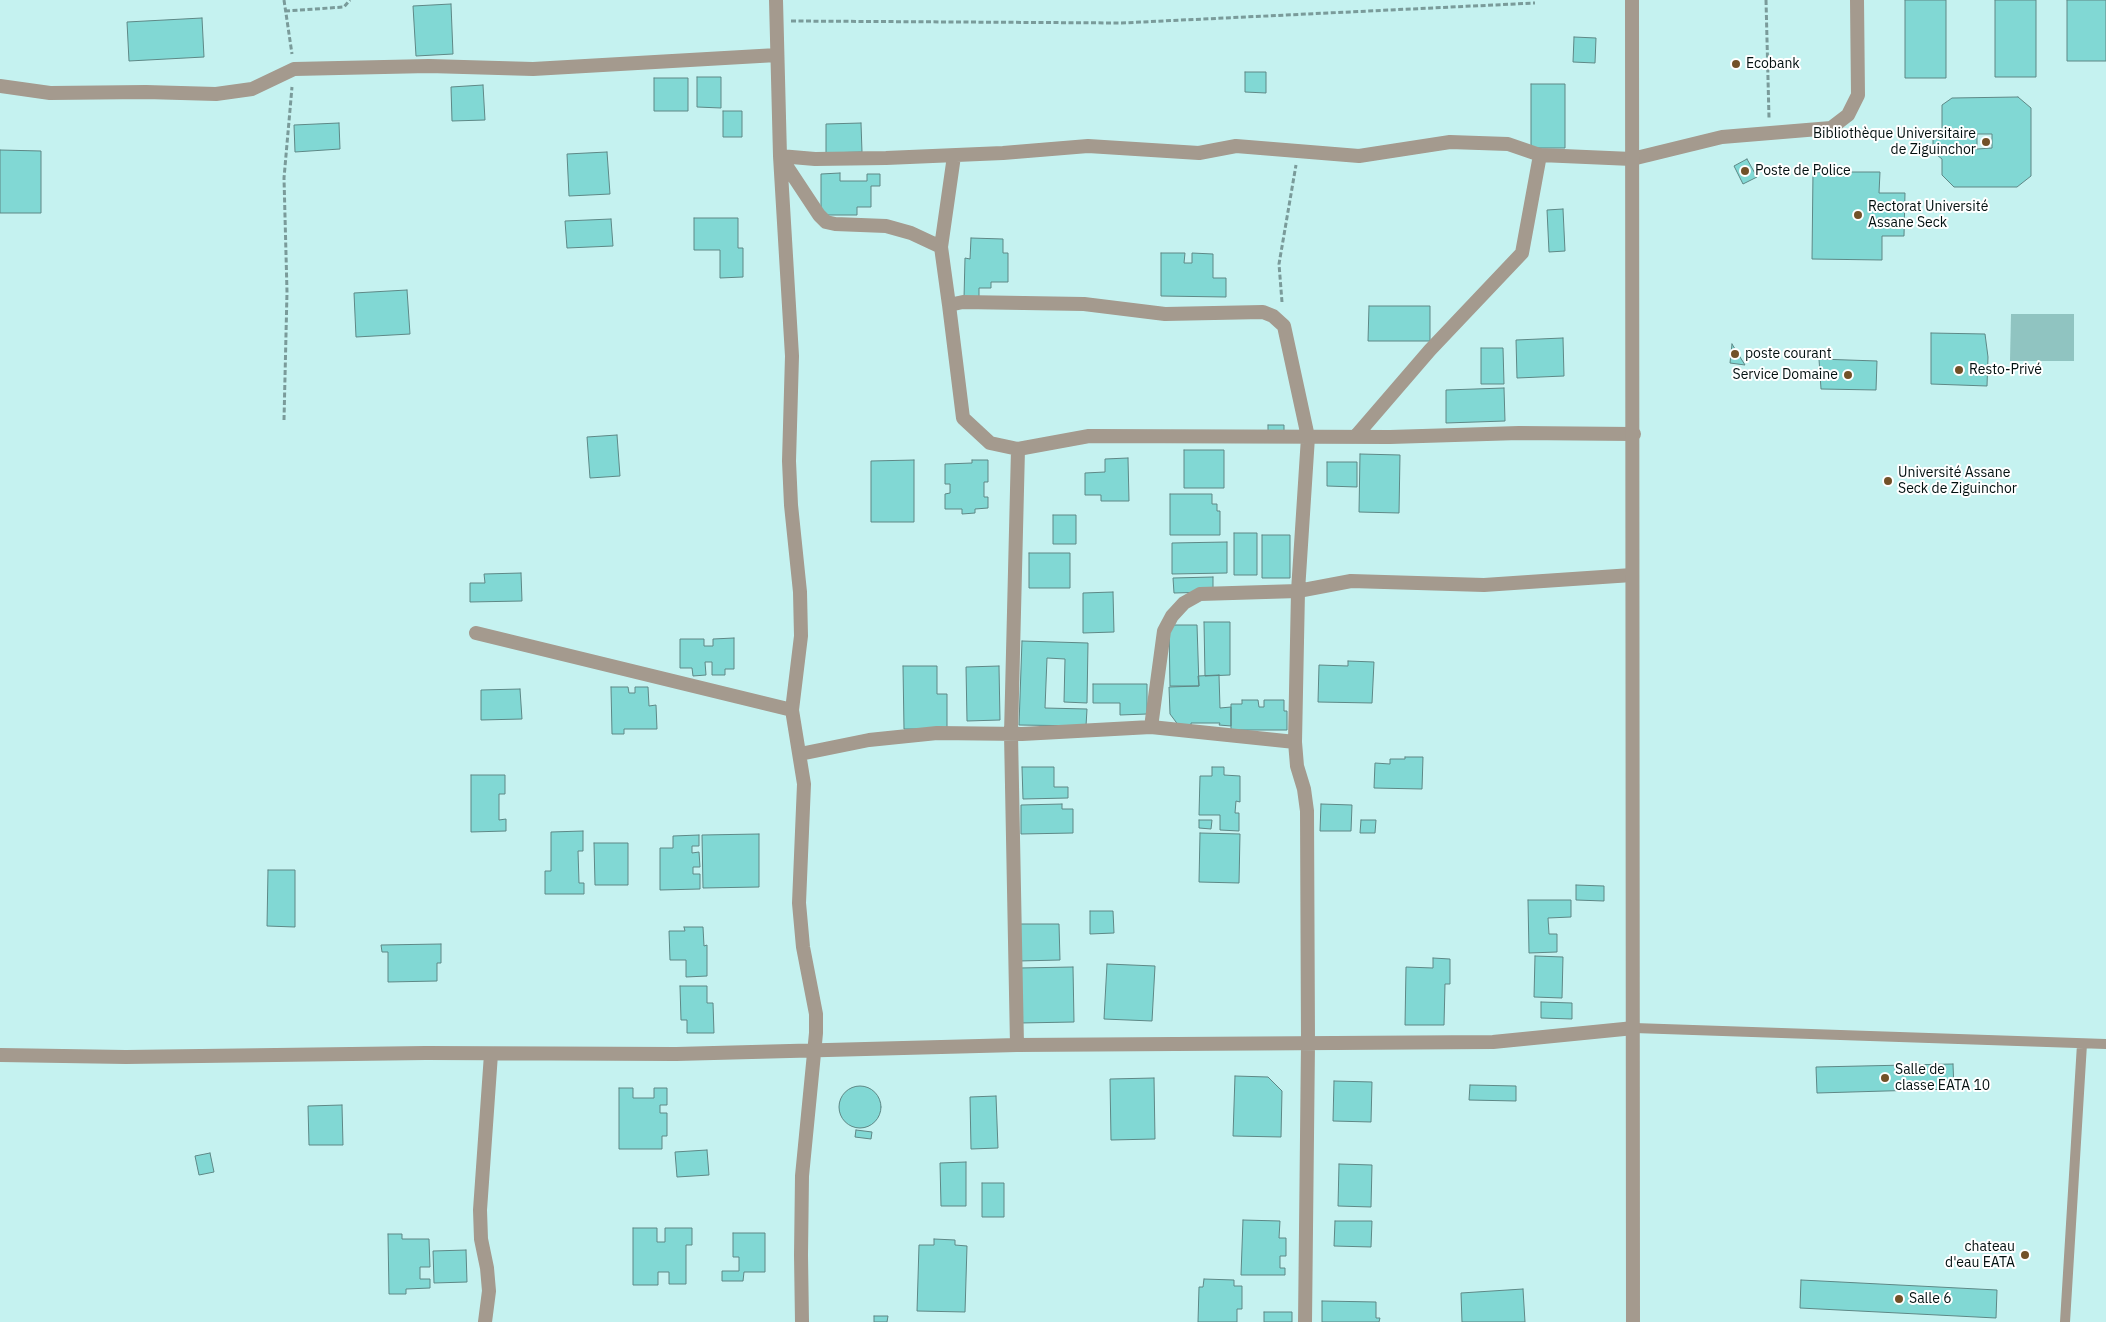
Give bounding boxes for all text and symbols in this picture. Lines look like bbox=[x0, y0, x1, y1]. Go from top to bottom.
place label: Ecobank bbox=[1746, 56, 1800, 72]
marker: Ecobank bbox=[1730, 58, 1742, 70]
place label: Bibliothèque Universitaire de Ziguinchor bbox=[1813, 126, 1976, 158]
marker: Bibliothèque Universitaire de Ziguinchor bbox=[1980, 136, 1992, 148]
place label: Poste de Police bbox=[1755, 163, 1851, 179]
marker: Poste de Police bbox=[1739, 165, 1751, 177]
place label: Rectorat Université Assane Seck bbox=[1868, 199, 1988, 232]
marker: Rectorat Université Assane Seck bbox=[1852, 209, 1864, 221]
place label: poste courant bbox=[1745, 346, 1832, 362]
marker: poste courant bbox=[1729, 348, 1741, 360]
place label: Resto-Privé bbox=[1969, 362, 2042, 378]
marker: Resto-Privé bbox=[1953, 364, 1965, 376]
place label: Service Domaine bbox=[1732, 367, 1838, 383]
marker: Service Domaine bbox=[1842, 369, 1854, 381]
place label: Université Assane Seck de Ziguinchor bbox=[1898, 465, 2017, 498]
marker: Université Assane Seck de Ziguinchor bbox=[1882, 475, 1894, 487]
place label: Salle de classe EATA 10 bbox=[1895, 1062, 1990, 1094]
marker: Salle de classe EATA 10 bbox=[1879, 1072, 1891, 1084]
place label: chateau d'eau EATA bbox=[1945, 1239, 2015, 1272]
marker: chateau d'eau EATA bbox=[2019, 1249, 2031, 1261]
place label: Salle 6 bbox=[1909, 1291, 1952, 1307]
marker: Salle 6 bbox=[1893, 1293, 1905, 1305]

